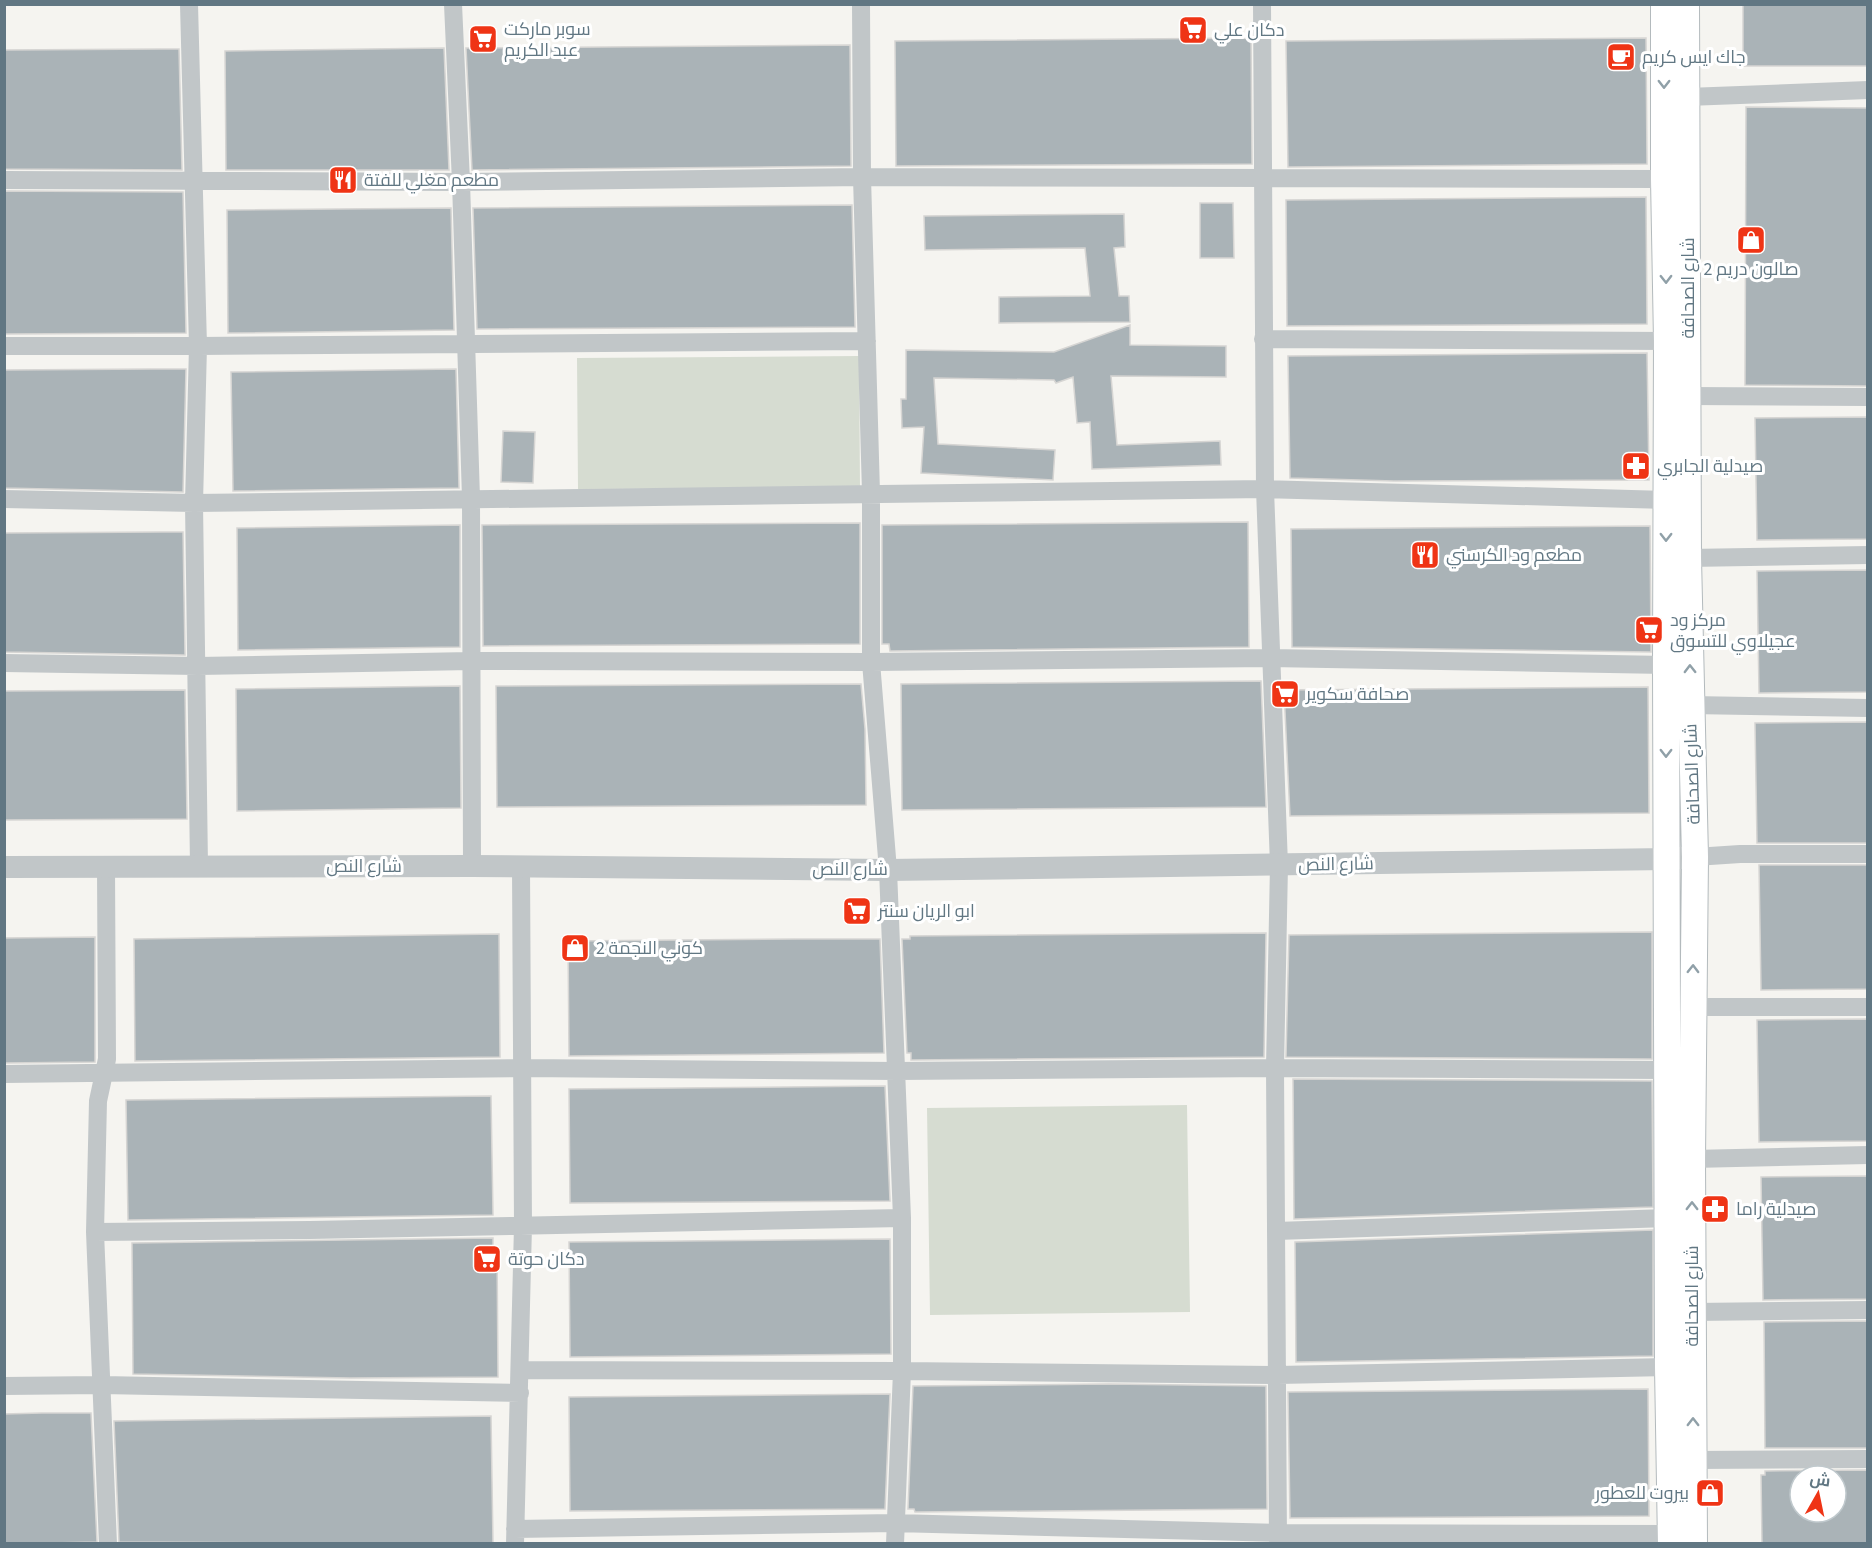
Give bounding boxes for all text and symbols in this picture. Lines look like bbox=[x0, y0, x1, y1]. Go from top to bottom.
supermarket icon: دكان علي bbox=[1177, 14, 1209, 46]
place label: سوبر ماركت عبد الكريم bbox=[504, 17, 591, 63]
place label: دكان علي bbox=[1214, 18, 1284, 44]
supermarket icon: سوبر ماركت عبد الكريم bbox=[467, 23, 499, 55]
cafe icon: جاك ايس كريم bbox=[1605, 41, 1637, 73]
place label: جاك ايس كريم bbox=[1642, 45, 1745, 70]
one-way arrow bbox=[1658, 79, 1670, 88]
restaurant icon: مطعم مغلي للفتة bbox=[327, 164, 359, 196]
place label: مطعم مغلي للفتة bbox=[364, 168, 499, 194]
shop icon: صالون دريم 2 bbox=[1735, 224, 1767, 256]
street label: شارع الصحافة bbox=[1676, 237, 1701, 339]
place label: صالون دريم 2 bbox=[1703, 257, 1799, 282]
one-way arrow bbox=[1660, 274, 1672, 283]
pharmacy icon: صيدلية الجابري bbox=[1620, 450, 1652, 482]
place label: صيدلية الجابري bbox=[1657, 454, 1763, 480]
one-way arrow bbox=[1660, 532, 1672, 541]
restaurant icon: مطعم ود الكرسني bbox=[1409, 539, 1441, 571]
place label: مطعم ود الكرسني bbox=[1446, 543, 1582, 569]
place label: مركز ود عجيلاوي للتسوق bbox=[1670, 608, 1796, 655]
supermarket icon: مركز ود عجيلاوي للتسوق bbox=[1633, 614, 1665, 646]
one-way arrow bbox=[1684, 665, 1696, 674]
supermarket icon: صحافة سكوير bbox=[1269, 678, 1301, 710]
place label: صحافة سكوير bbox=[1305, 682, 1409, 707]
street label: شارع الصحافة bbox=[1678, 723, 1707, 825]
one-way arrow bbox=[1660, 748, 1672, 757]
street label: شارع النص bbox=[1298, 851, 1374, 878]
street label: شارع النص bbox=[326, 854, 402, 879]
street label: شارع النص bbox=[812, 857, 888, 882]
supermarket icon: ابو الريان سنتر bbox=[841, 895, 873, 927]
place label: ابو الريان سنتر bbox=[877, 899, 975, 924]
shop icon: كوني النجمة 2 bbox=[559, 932, 591, 964]
place label: كوني النجمة 2 bbox=[596, 936, 703, 962]
one-way arrow bbox=[1687, 965, 1699, 974]
pharmacy icon: صيدلية راما bbox=[1699, 1193, 1731, 1225]
place label: صيدلية راما bbox=[1736, 1197, 1816, 1222]
one-way arrow bbox=[1686, 1202, 1698, 1211]
supermarket icon: دكان حوتة bbox=[471, 1243, 503, 1275]
street label: شارع الصحافة bbox=[1680, 1245, 1705, 1347]
place label: دكان حوتة bbox=[508, 1247, 584, 1272]
one-way arrow bbox=[1687, 1418, 1699, 1427]
north arrow bbox=[1788, 1464, 1848, 1524]
text: ش bbox=[1808, 1468, 1832, 1493]
shop icon: بيروت للعطور bbox=[1694, 1477, 1726, 1509]
place label: بيروت للعطور bbox=[1594, 1481, 1689, 1506]

